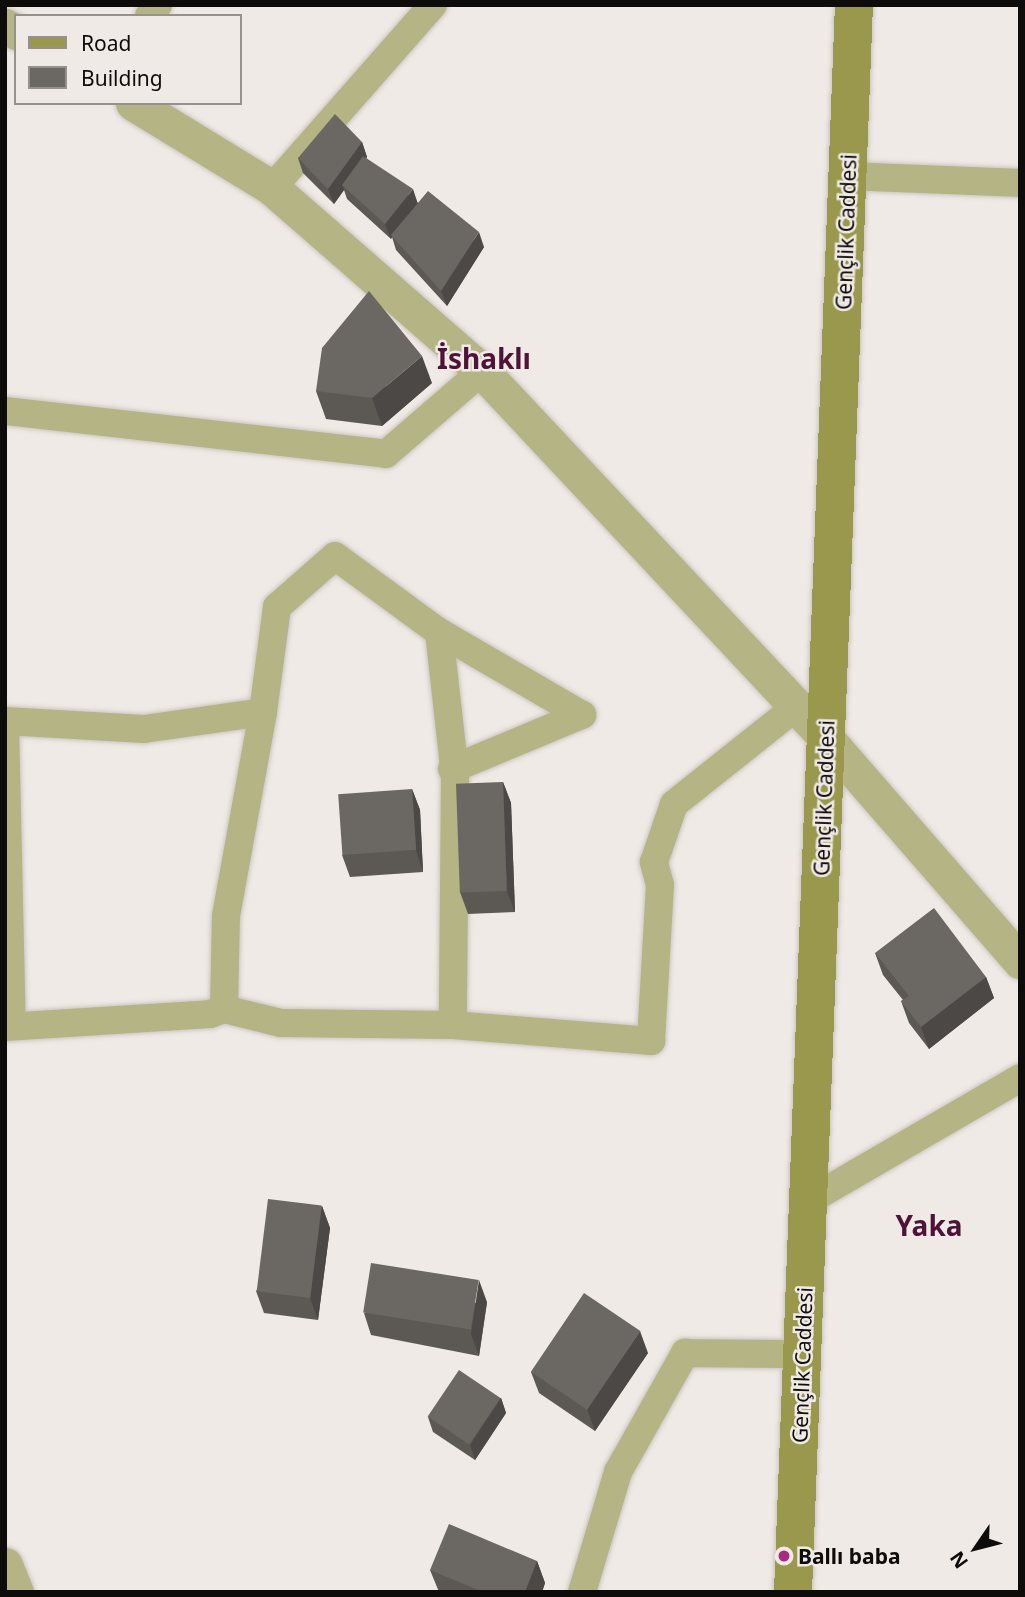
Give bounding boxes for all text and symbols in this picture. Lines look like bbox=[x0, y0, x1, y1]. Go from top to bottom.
legend bbox=[14, 14, 242, 105]
text: Road bbox=[81, 29, 131, 57]
text: Building bbox=[81, 64, 163, 92]
street label: Gençlik Caddesi bbox=[831, 154, 861, 310]
district label: İshaklı bbox=[437, 341, 531, 375]
street label: Gençlik Caddesi bbox=[809, 720, 839, 876]
district label: Yaka bbox=[895, 1208, 963, 1242]
street label: Gençlik Caddesi bbox=[787, 1287, 817, 1443]
north arrow bbox=[941, 1513, 1011, 1583]
place label: Ballı baba bbox=[798, 1543, 901, 1569]
text: N bbox=[944, 1546, 974, 1574]
marker: Ballı baba bbox=[776, 1548, 792, 1564]

